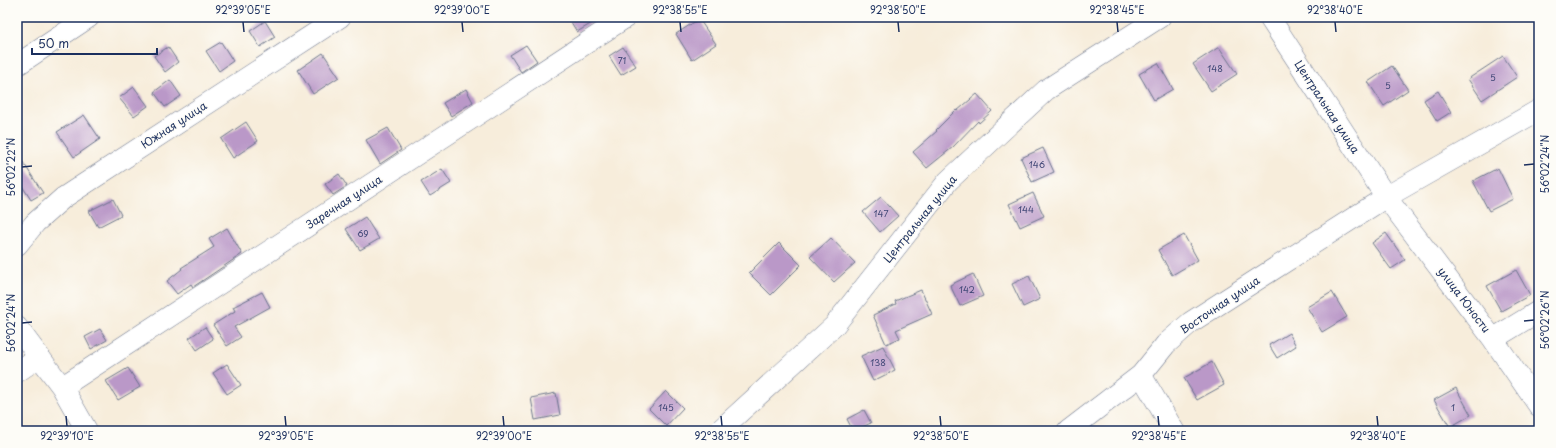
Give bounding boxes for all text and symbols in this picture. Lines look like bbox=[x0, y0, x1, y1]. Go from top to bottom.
text: 92°39'05"E bbox=[215, 2, 271, 17]
text: 92°39'00"E bbox=[434, 2, 490, 17]
text: 92°38'55"E bbox=[652, 2, 708, 17]
text: 92°38'50"E bbox=[870, 2, 926, 17]
text: 92°38'45"E bbox=[1089, 2, 1145, 17]
text: 92°38'40"E bbox=[1307, 2, 1363, 17]
scale bar bbox=[32, 30, 157, 56]
text: 50 m bbox=[38, 34, 69, 52]
house number: 71 bbox=[618, 53, 626, 67]
street label: Центральная улица bbox=[1291, 57, 1364, 157]
house number: 148 bbox=[1207, 61, 1223, 75]
house number: 5 bbox=[1490, 70, 1496, 84]
house number: 5 bbox=[1385, 78, 1391, 92]
street label: Южная улица bbox=[137, 97, 210, 152]
text: 56°02'24"N bbox=[1537, 134, 1552, 193]
text: 56°02'22"N bbox=[3, 137, 18, 196]
house number: 146 bbox=[1029, 157, 1045, 171]
street label: Заречная улица bbox=[302, 171, 385, 233]
street label: Центральная улица bbox=[879, 171, 960, 266]
house number: 144 bbox=[1018, 202, 1034, 216]
house number: 147 bbox=[874, 206, 888, 220]
house number: 69 bbox=[357, 226, 369, 240]
street label: улица Юности bbox=[1434, 263, 1495, 336]
street label: Восточная улица bbox=[1176, 272, 1263, 338]
house number: 142 bbox=[959, 282, 975, 296]
text: 56°02'26"N bbox=[1537, 290, 1552, 350]
text: 56°02'24"N bbox=[3, 293, 18, 352]
house number: 138 bbox=[870, 355, 886, 369]
house number: 145 bbox=[658, 400, 674, 414]
house number: 1 bbox=[1451, 400, 1455, 414]
text: 92°39'10"E bbox=[40, 428, 94, 443]
text: 92°39'05"E bbox=[258, 428, 314, 443]
text: 92°39'00"E bbox=[476, 428, 532, 443]
text: 92°38'55"E bbox=[694, 428, 750, 443]
text: 92°38'50"E bbox=[913, 428, 969, 443]
text: 92°38'45"E bbox=[1131, 428, 1187, 443]
text: 92°38'40"E bbox=[1350, 428, 1406, 443]

